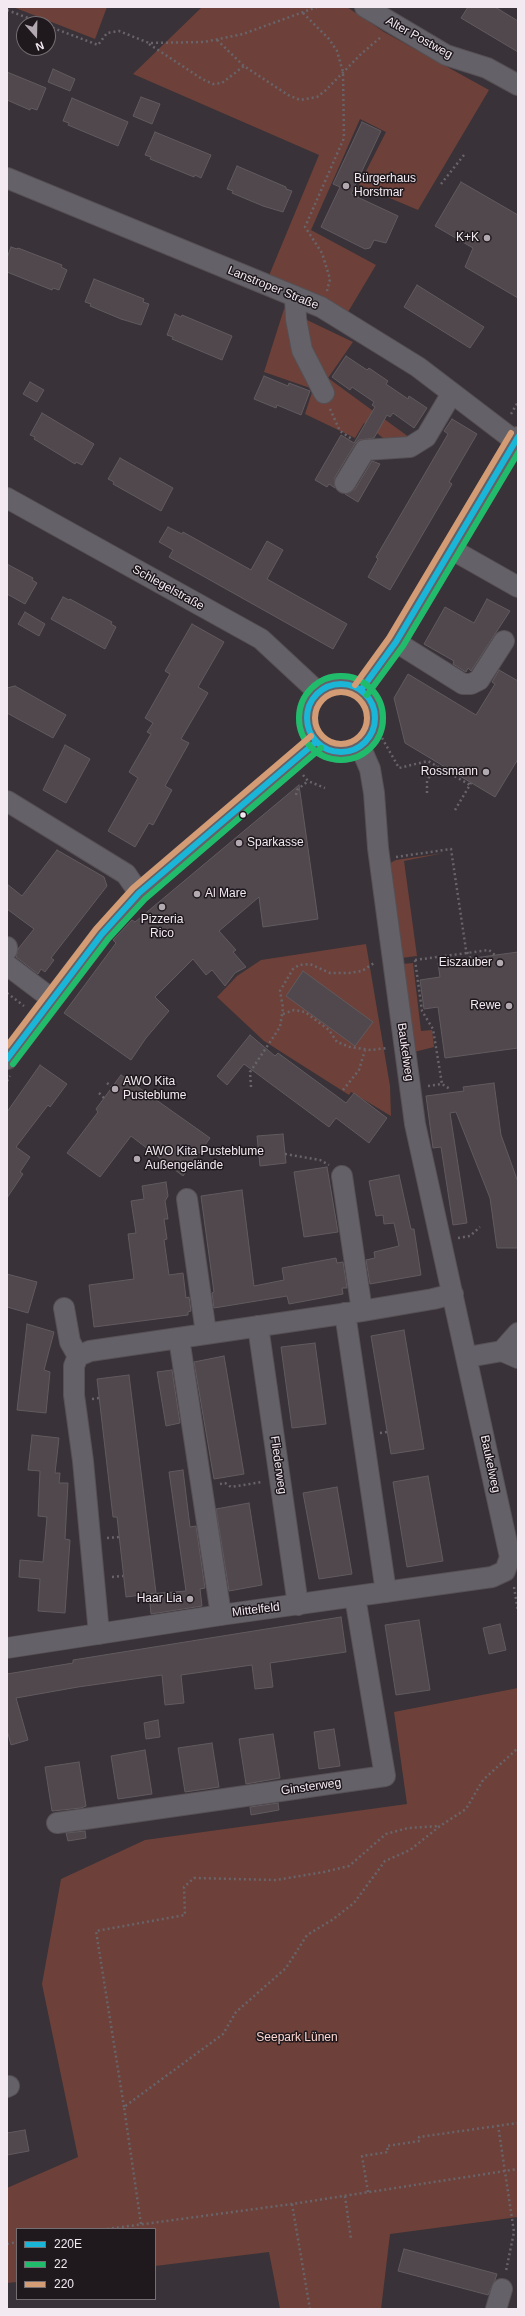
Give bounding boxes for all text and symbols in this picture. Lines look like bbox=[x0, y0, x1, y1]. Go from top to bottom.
street label: Alter Postweg bbox=[383, 14, 455, 62]
north arrow bbox=[16, 16, 56, 56]
text: N bbox=[34, 39, 46, 53]
place label: Bürgerhaus Horstmar bbox=[354, 172, 416, 200]
marker: Bürgerhaus Horstmar bbox=[341, 181, 351, 191]
place label: K+K bbox=[456, 231, 479, 245]
marker: K+K bbox=[482, 233, 492, 243]
street label: Lanstroper Straße bbox=[225, 263, 321, 313]
street label: Schlegelstraße bbox=[130, 562, 206, 614]
place label: Rossmann bbox=[421, 765, 478, 779]
marker: Rossmann bbox=[481, 767, 491, 777]
unlabelled marker bbox=[238, 810, 248, 820]
place label: Sparkasse bbox=[247, 836, 304, 850]
marker: Sparkasse bbox=[234, 838, 244, 848]
place label: Al Mare bbox=[205, 887, 246, 901]
marker: Al Mare bbox=[192, 889, 202, 899]
marker: Pizzeria Rico bbox=[157, 902, 167, 912]
place label: Pizzeria Rico bbox=[141, 913, 183, 941]
place label: Eiszauber bbox=[439, 956, 492, 970]
marker: Eiszauber bbox=[495, 958, 505, 968]
place label: Rewe bbox=[470, 999, 501, 1013]
marker: Rewe bbox=[504, 1001, 514, 1011]
street label: Baukelweg bbox=[394, 1022, 416, 1082]
place label: AWO Kita Pusteblume bbox=[123, 1075, 186, 1103]
marker: AWO Kita Pusteblume bbox=[110, 1084, 120, 1094]
place label: AWO Kita Pusteblume Außengelände bbox=[145, 1145, 264, 1173]
marker: AWO Kita Pusteblume Außengelände bbox=[132, 1154, 142, 1164]
street label: Baukelweg bbox=[477, 1434, 503, 1494]
street label: Fliederweg bbox=[267, 1435, 289, 1495]
place label: Haar Lia bbox=[137, 1592, 182, 1606]
marker: Haar Lia bbox=[185, 1594, 195, 1604]
street label: Mittelfeld bbox=[231, 1600, 281, 1620]
street label: Ginsterweg bbox=[280, 1776, 342, 1798]
park label: Seepark Lünen bbox=[256, 2031, 338, 2045]
legend bbox=[16, 2228, 156, 2300]
text: 220E bbox=[54, 2237, 82, 2251]
text: 22 bbox=[54, 2257, 67, 2271]
text: 220 bbox=[54, 2277, 74, 2291]

